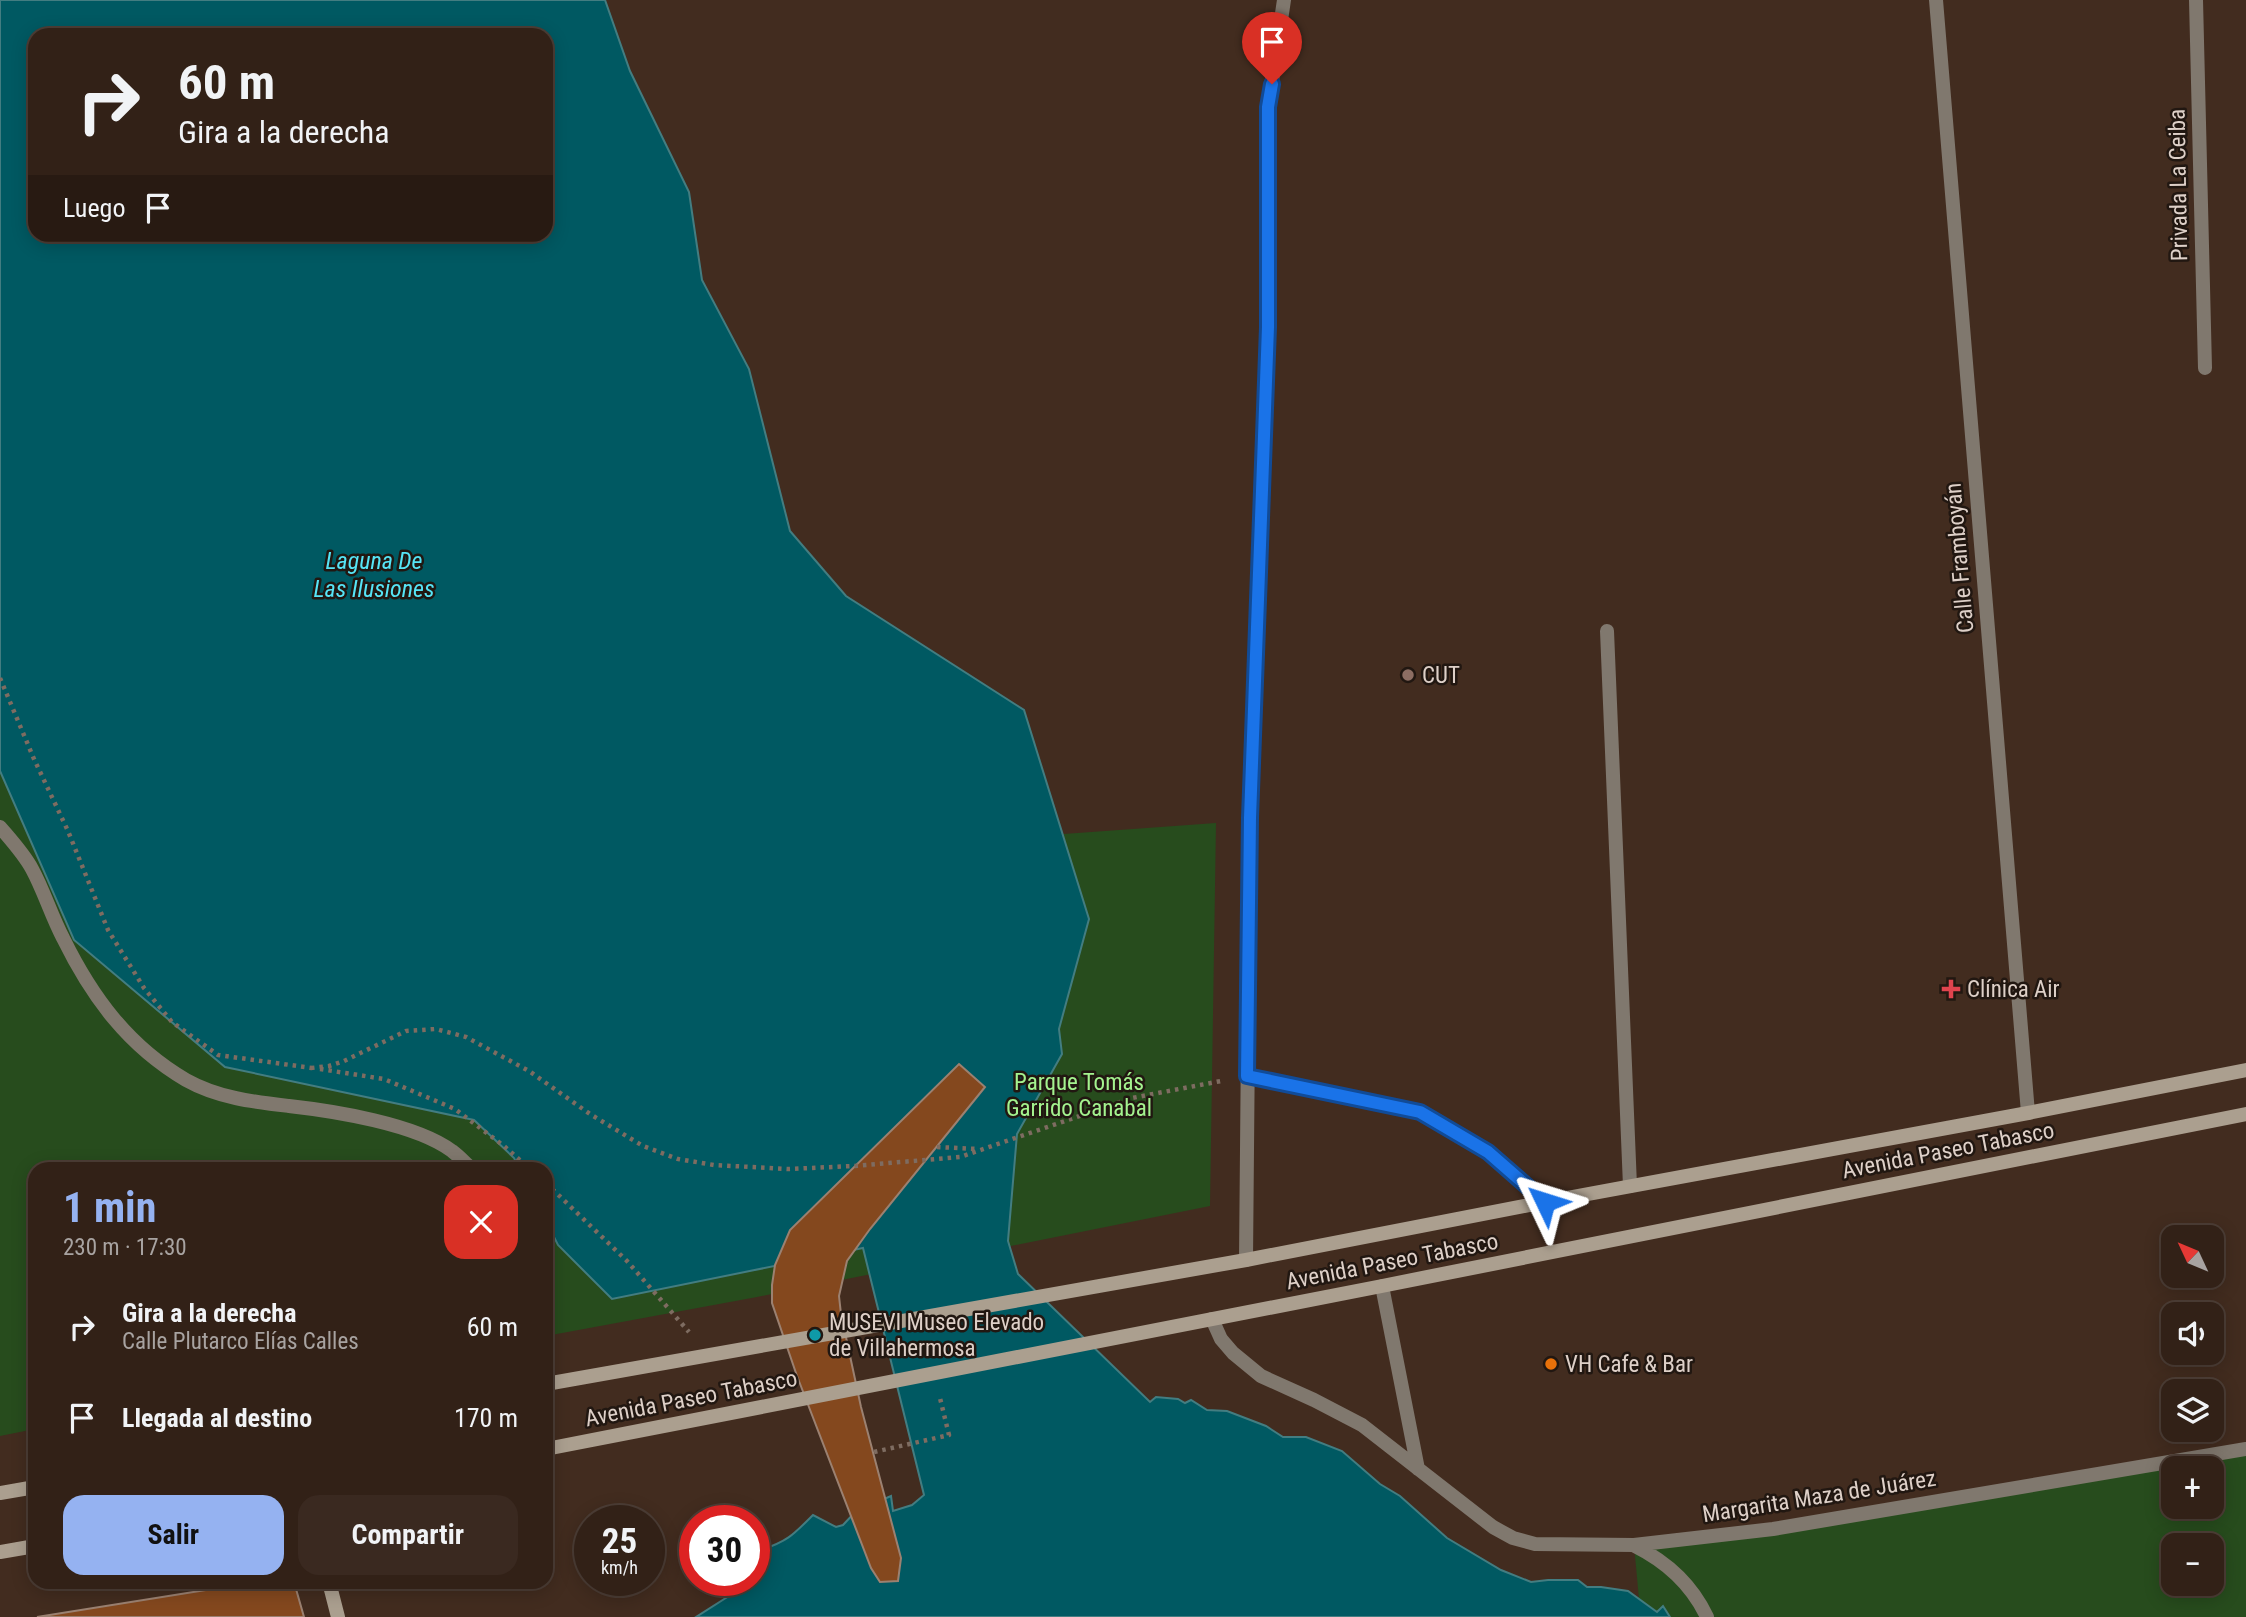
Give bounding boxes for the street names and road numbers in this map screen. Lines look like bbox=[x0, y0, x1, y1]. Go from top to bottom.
street label: Privada La Ceiba bbox=[2164, 109, 2193, 261]
street label: Calle Framboyán bbox=[1939, 482, 1980, 634]
street label: Avenida Paseo Tabasco bbox=[1840, 1117, 2056, 1184]
street label: Avenida Paseo Tabasco bbox=[1284, 1228, 1500, 1295]
street label: Avenida Paseo Tabasco bbox=[583, 1365, 799, 1432]
street label: Margarita Maza de Juárez bbox=[1700, 1465, 1938, 1528]

